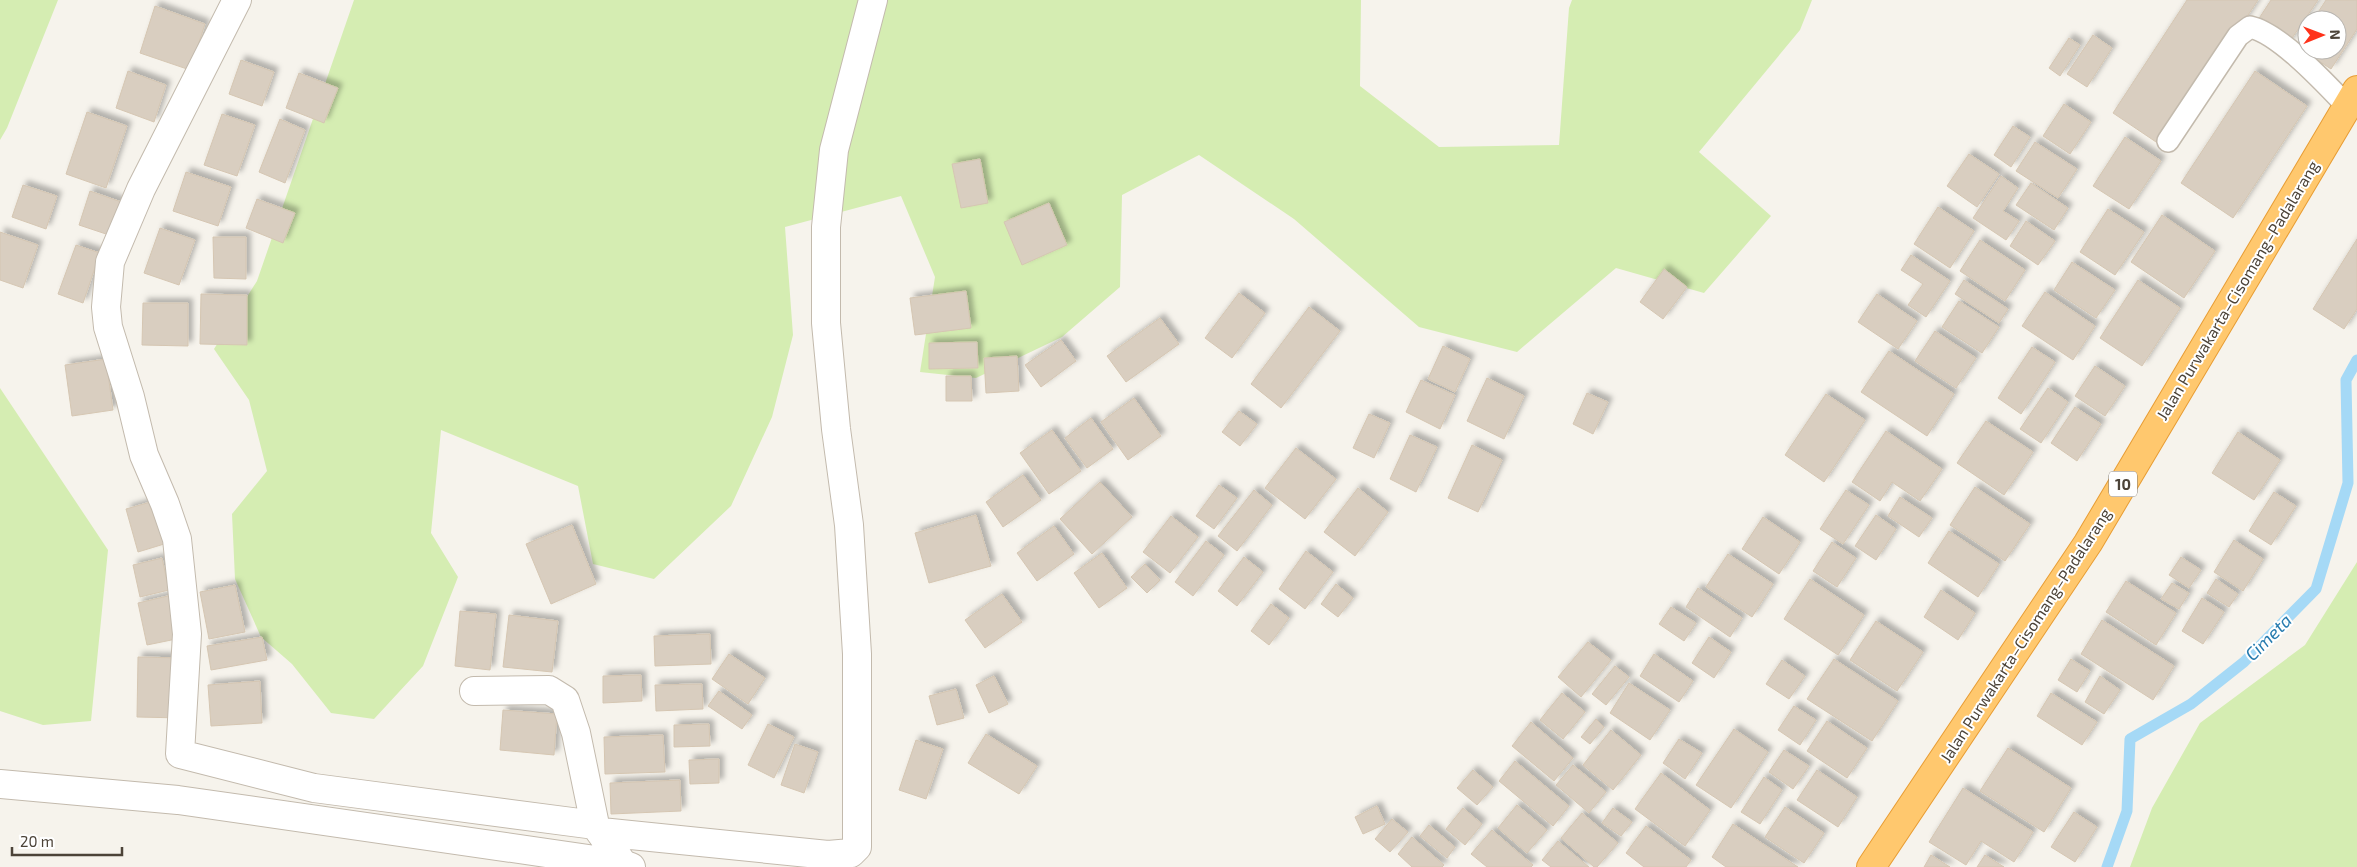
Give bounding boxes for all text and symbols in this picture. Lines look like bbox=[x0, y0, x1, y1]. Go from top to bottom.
north arrow bbox=[2297, 10, 2347, 60]
text: N bbox=[2327, 30, 2344, 40]
street label: Jalan Purwakarta–Cisomang–Padalarang bbox=[2152, 157, 2322, 423]
road number: 10 bbox=[2109, 472, 2137, 496]
street label: Jalan Purwakarta–Cisomang–Padalarang bbox=[1936, 504, 2114, 766]
water label: Cimeta bbox=[2240, 609, 2296, 665]
scale bar bbox=[12, 824, 122, 856]
text: 20 m bbox=[20, 832, 54, 850]

